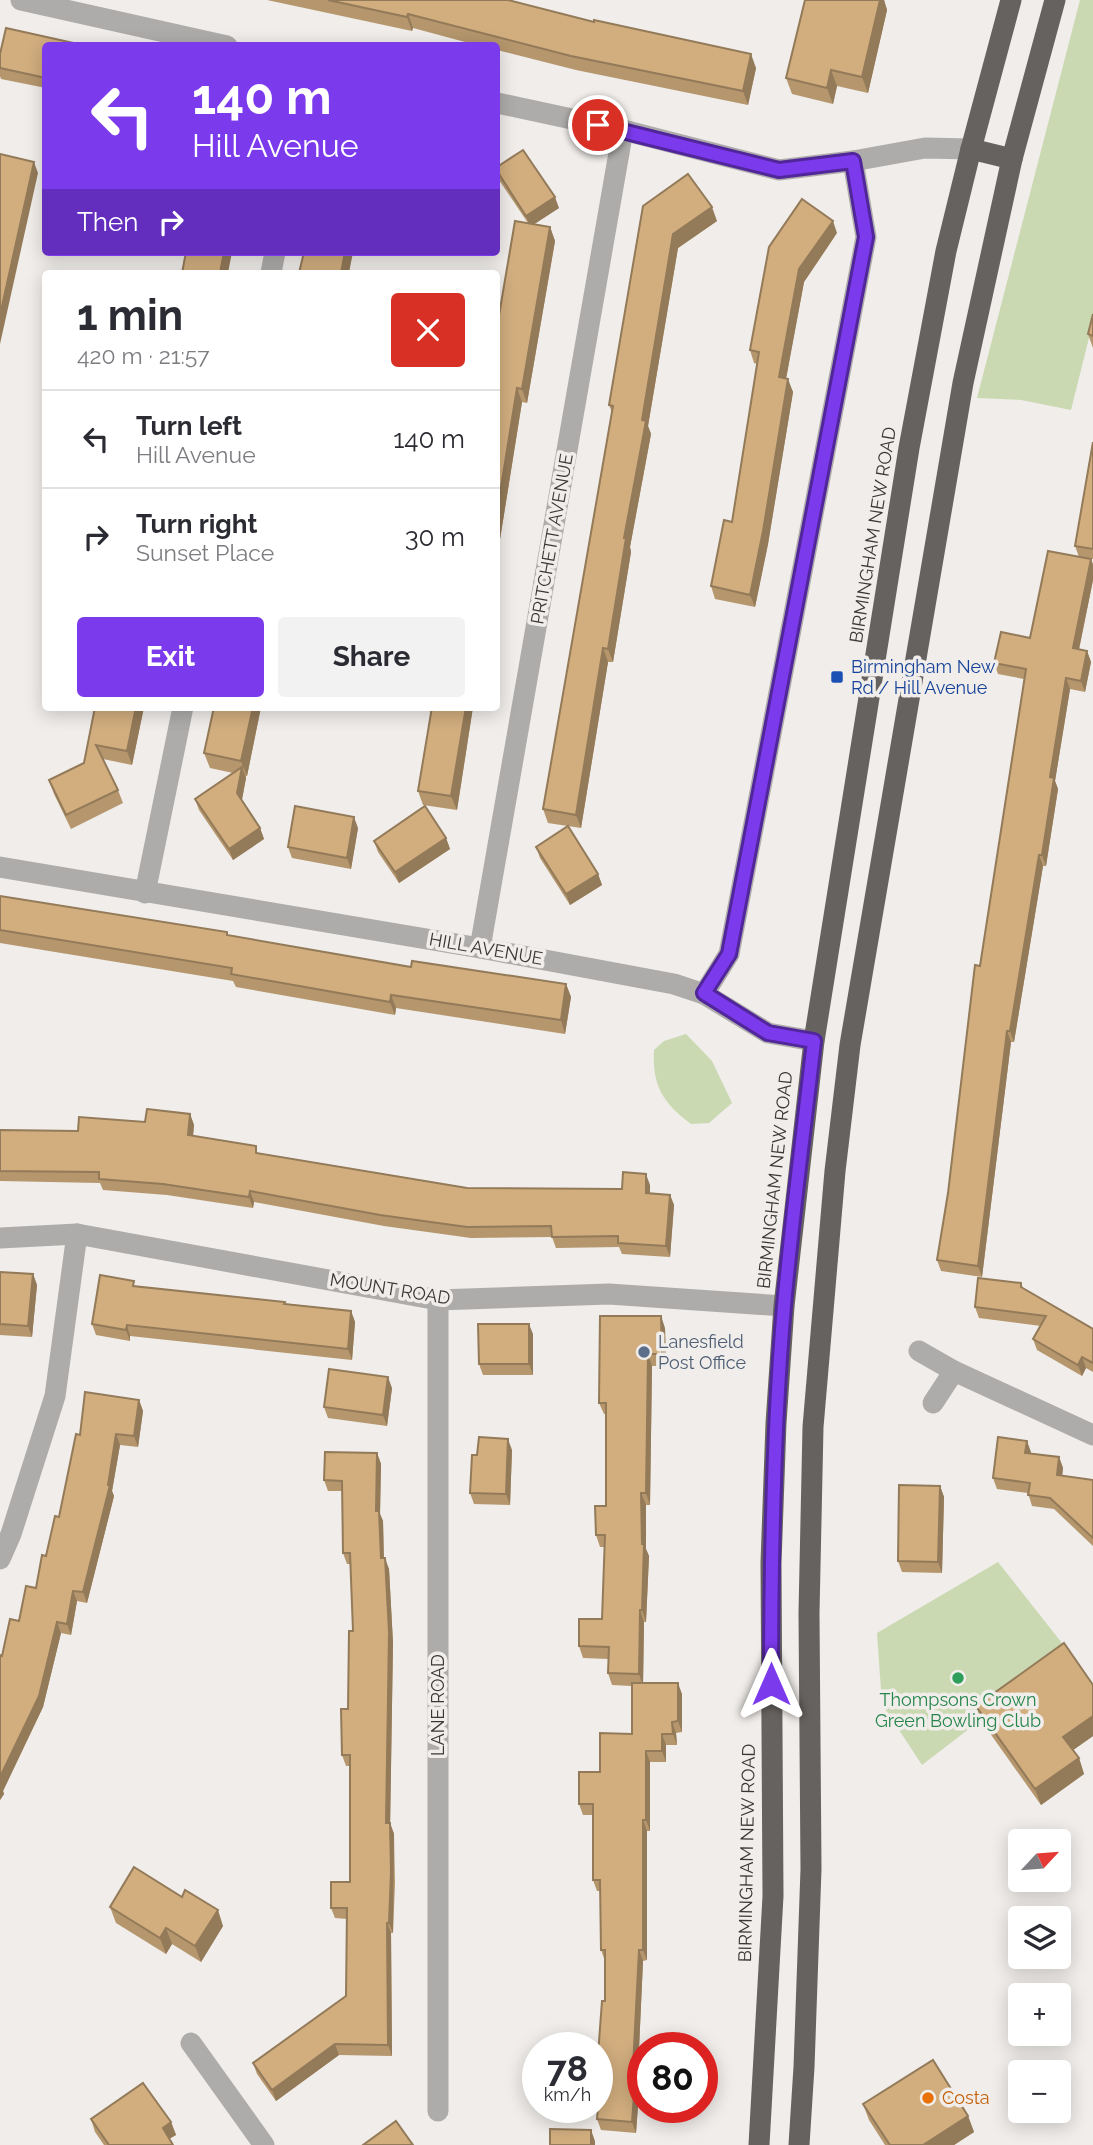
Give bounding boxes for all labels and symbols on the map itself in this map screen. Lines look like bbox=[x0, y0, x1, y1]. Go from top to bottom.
pin bbox=[568, 95, 628, 155]
street label: BIRMINGHAM NEW ROAD bbox=[845, 425, 900, 645]
street label: PRITCHETT AVENUE bbox=[526, 452, 577, 626]
place label: Birmingham New Rd / Hill Avenue bbox=[851, 656, 996, 698]
marker: Birmingham New Rd / Hill Avenue bbox=[829, 669, 845, 685]
street label: HILL AVENUE bbox=[428, 928, 545, 969]
street label: BIRMINGHAM NEW ROAD bbox=[753, 1070, 796, 1290]
street label: MOUNT ROAD bbox=[328, 1269, 452, 1308]
place label: Lanesfield Post Office bbox=[658, 1331, 747, 1373]
marker: Lanesfield Post Office bbox=[636, 1344, 652, 1360]
position arrow bbox=[734, 1647, 808, 1721]
street label: LANE ROAD bbox=[427, 1654, 448, 1756]
marker: Thompsons Crown Green Bowling Club bbox=[950, 1670, 966, 1686]
place label: Thompsons Crown Green Bowling Club bbox=[875, 1689, 1041, 1731]
street label: BIRMINGHAM NEW ROAD bbox=[734, 1743, 759, 1962]
north arrow bbox=[1008, 1829, 1071, 1892]
speed limit sign: 80 bbox=[627, 2032, 718, 2123]
place label: Costa bbox=[942, 2087, 990, 2108]
marker: Costa bbox=[920, 2090, 936, 2106]

